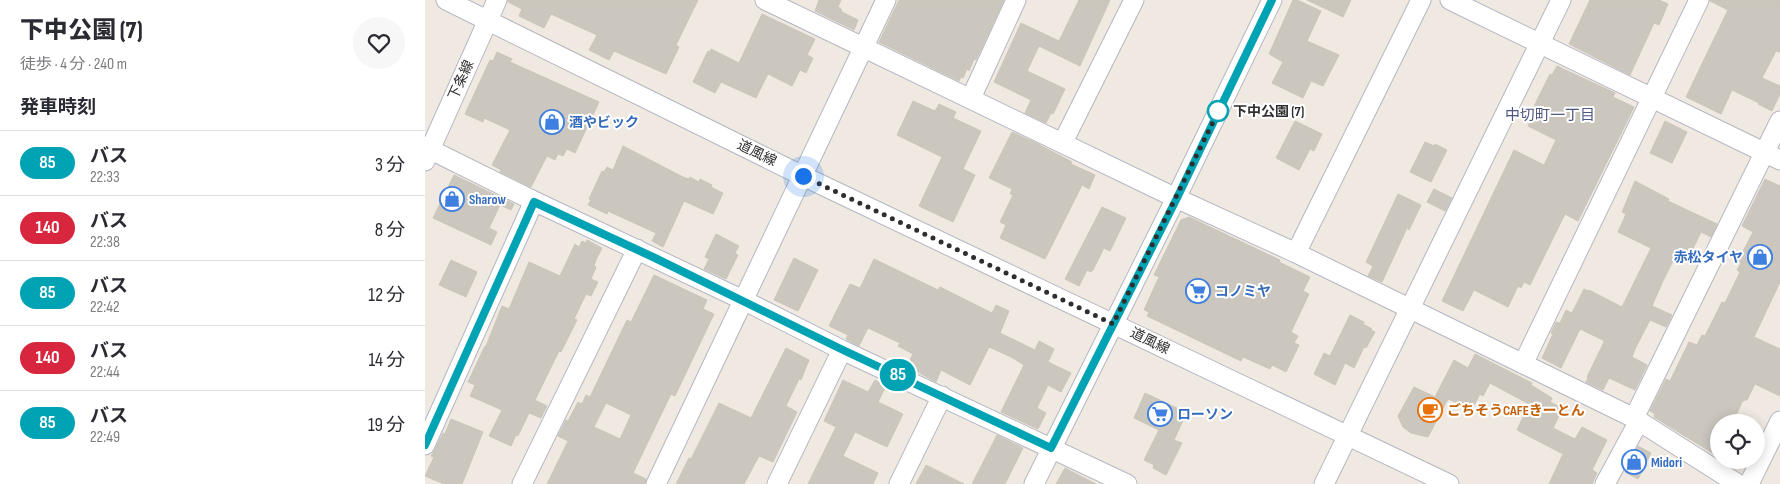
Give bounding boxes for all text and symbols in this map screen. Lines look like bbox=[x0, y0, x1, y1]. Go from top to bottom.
text: 下中公園 (7) bbox=[20, 16, 143, 45]
button: heart bbox=[353, 17, 405, 69]
text: 徒歩 · 4 分 · 240 m bbox=[20, 55, 127, 74]
street label: 下条線 bbox=[445, 57, 477, 103]
text: 発車時刻 bbox=[20, 96, 96, 119]
marker: 下中公園 (7) bbox=[1207, 100, 1229, 122]
place label: 下中公園 (7) bbox=[1233, 103, 1304, 120]
district label: 中切町一丁目 bbox=[1505, 106, 1595, 125]
shop icon: 酒やビック bbox=[539, 109, 565, 135]
place label: 酒やビック bbox=[569, 114, 639, 131]
street label: 道風線 bbox=[734, 136, 780, 170]
text: バス bbox=[90, 145, 128, 168]
text: 85 bbox=[39, 152, 56, 173]
text: 3 分 bbox=[375, 154, 405, 177]
your location bbox=[791, 164, 816, 189]
text: 22:33 bbox=[90, 168, 120, 187]
shop icon: Sharow bbox=[439, 186, 465, 212]
place label: Sharow bbox=[469, 191, 506, 208]
text: バス bbox=[90, 210, 128, 233]
text: 140 bbox=[35, 217, 60, 238]
text: 8 分 bbox=[375, 219, 405, 242]
text: 22:38 bbox=[90, 233, 120, 252]
shop icon: 赤松タイヤ bbox=[1747, 244, 1773, 270]
place label: 赤松タイヤ bbox=[1673, 249, 1743, 266]
text: バス bbox=[90, 275, 128, 298]
supermarket icon: コノミヤ bbox=[1185, 278, 1211, 304]
text: 85 bbox=[39, 282, 56, 303]
place label: コノミヤ bbox=[1215, 283, 1271, 300]
text: 12 分 bbox=[368, 284, 405, 307]
text: 22:42 bbox=[90, 298, 120, 317]
street label: 道風線 bbox=[1127, 324, 1173, 358]
text: バス bbox=[90, 340, 128, 363]
text: 140 bbox=[35, 347, 60, 368]
text: 14 分 bbox=[368, 349, 405, 372]
line badge: 85 bbox=[875, 359, 921, 391]
text: 22:44 bbox=[90, 363, 120, 382]
text: 85 bbox=[890, 364, 906, 385]
cafe icon: ごちそうCAFEきーとん bbox=[1417, 397, 1443, 423]
supermarket icon: ローソン bbox=[1147, 401, 1173, 427]
place label: ごちそうCAFEきーとん bbox=[1447, 402, 1585, 419]
text: バス bbox=[90, 405, 128, 428]
place label: ローソン bbox=[1177, 406, 1233, 423]
text: 85 bbox=[39, 412, 56, 433]
text: 19 分 bbox=[368, 414, 405, 437]
map controls bbox=[1710, 414, 1765, 469]
button: locate bbox=[1710, 414, 1765, 469]
text: 22:49 bbox=[90, 428, 120, 447]
shop icon: Midori bbox=[1621, 449, 1647, 475]
place label: Midori bbox=[1651, 454, 1682, 471]

